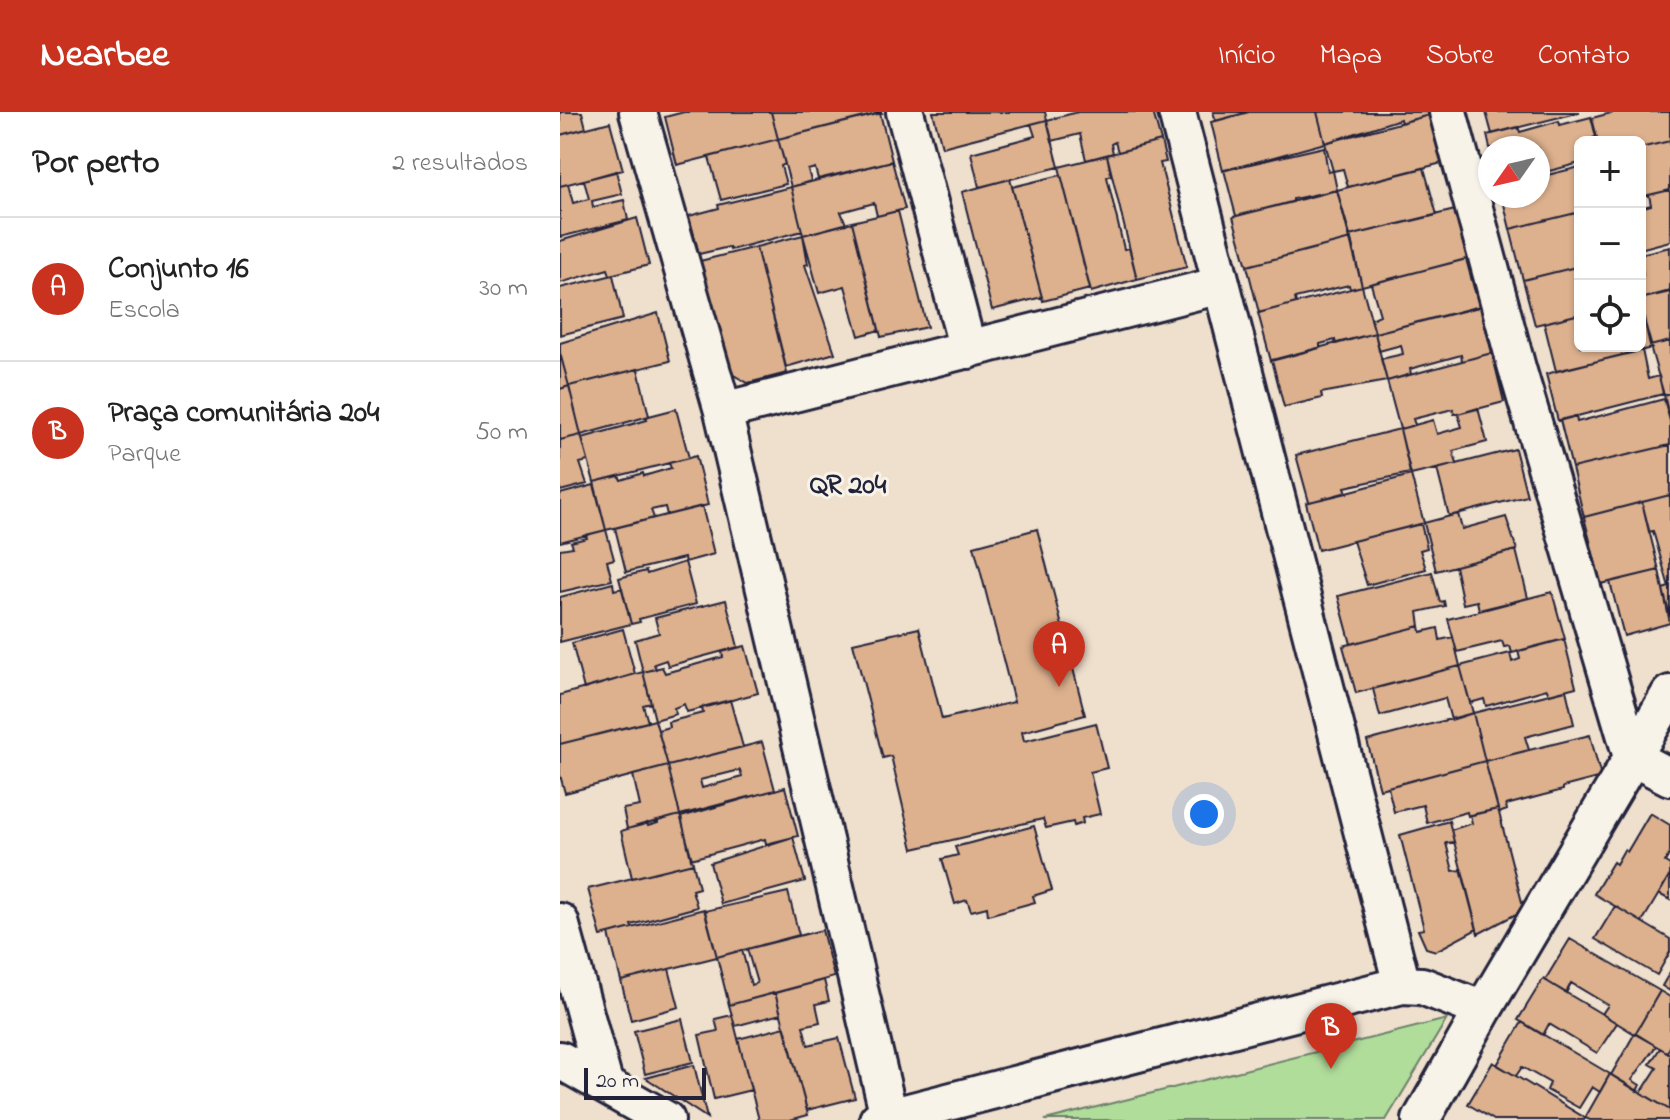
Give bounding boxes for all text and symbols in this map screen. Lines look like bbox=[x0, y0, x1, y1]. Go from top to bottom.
text: Nearbee bbox=[40, 28, 169, 84]
text: Início bbox=[1218, 36, 1276, 77]
text: Mapa bbox=[1320, 36, 1382, 77]
text: Sobre bbox=[1426, 36, 1494, 77]
text: Contato bbox=[1538, 36, 1630, 77]
north arrow bbox=[1478, 136, 1550, 208]
map controls bbox=[1574, 136, 1646, 352]
button: + bbox=[1574, 136, 1646, 208]
text: Por perto bbox=[32, 139, 160, 189]
text: 2 resultados bbox=[392, 145, 528, 183]
button: − bbox=[1574, 208, 1646, 280]
text: Conjunto 16 bbox=[108, 248, 249, 292]
text: A bbox=[50, 270, 66, 308]
text: 30 m bbox=[479, 270, 528, 308]
button: locate bbox=[1574, 280, 1646, 352]
text: Escola bbox=[108, 292, 180, 330]
text: Praça comunitária 204 bbox=[108, 392, 379, 436]
text: B bbox=[49, 414, 67, 452]
text: 50 m bbox=[475, 414, 528, 452]
text: Parque bbox=[108, 436, 181, 474]
district label: QR 204 bbox=[810, 466, 887, 507]
pin: A bbox=[1033, 621, 1085, 687]
your location bbox=[1184, 794, 1224, 834]
pin: B bbox=[1305, 1003, 1357, 1069]
scale bar bbox=[584, 1064, 706, 1100]
text: 20 m bbox=[596, 1066, 639, 1098]

